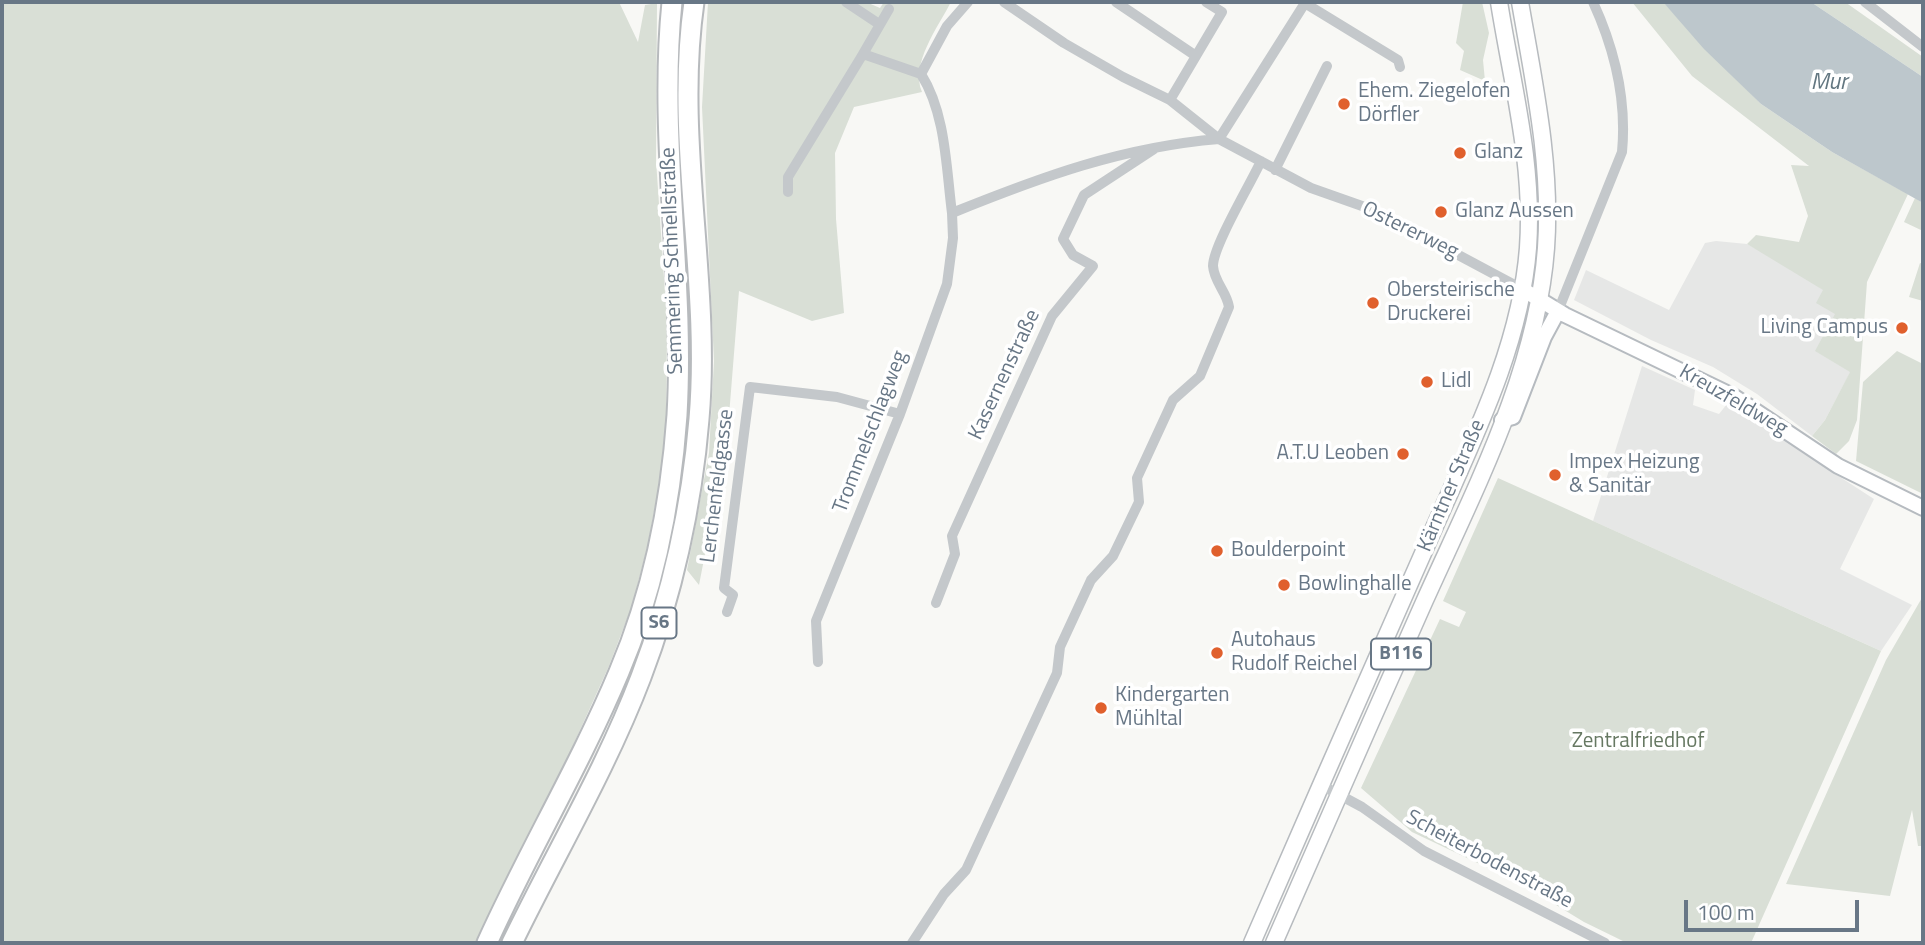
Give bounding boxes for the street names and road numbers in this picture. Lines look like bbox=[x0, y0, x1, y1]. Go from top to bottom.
street label: Semmering Schnellstraße bbox=[656, 147, 690, 375]
street label: Ostererweg bbox=[1358, 197, 1462, 265]
street label: Kasernenstraße bbox=[964, 306, 1046, 444]
street label: Trommelschlagweg bbox=[828, 347, 914, 517]
street label: Kreuzfeldweg bbox=[1674, 360, 1792, 442]
street label: Lerchenfeldgasse bbox=[696, 408, 740, 564]
street label: Kärntner Straße bbox=[1413, 416, 1491, 556]
road number: S6 bbox=[642, 608, 676, 638]
road number: B116 bbox=[1371, 638, 1431, 670]
street label: Scheiterbodenstraße bbox=[1401, 805, 1577, 915]

